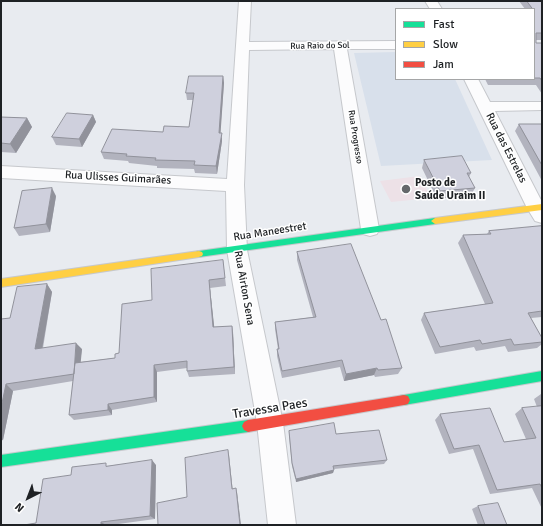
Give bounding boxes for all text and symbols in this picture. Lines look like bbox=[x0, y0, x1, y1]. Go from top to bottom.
legend bbox=[395, 8, 535, 80]
text: Fast bbox=[433, 17, 454, 32]
text: Slow bbox=[433, 37, 458, 52]
street label: Rua Raio do Sol bbox=[290, 40, 350, 52]
text: Jam bbox=[433, 57, 454, 72]
street label: Rua Progresso bbox=[345, 109, 365, 165]
street label: Rua das Estrelas bbox=[483, 111, 529, 185]
street label: Rua Ulisses Guimarães bbox=[65, 169, 171, 187]
place label: Posto de Saúde Uraim II bbox=[415, 176, 485, 202]
marker: Posto de Saúde Uraim II bbox=[400, 183, 412, 195]
street label: Rua Maneestret bbox=[233, 220, 307, 244]
street label: Rua Airton Sena bbox=[231, 250, 257, 326]
street label: Travessa Paes bbox=[231, 395, 309, 423]
north arrow bbox=[8, 478, 48, 518]
text: N bbox=[12, 500, 27, 515]

